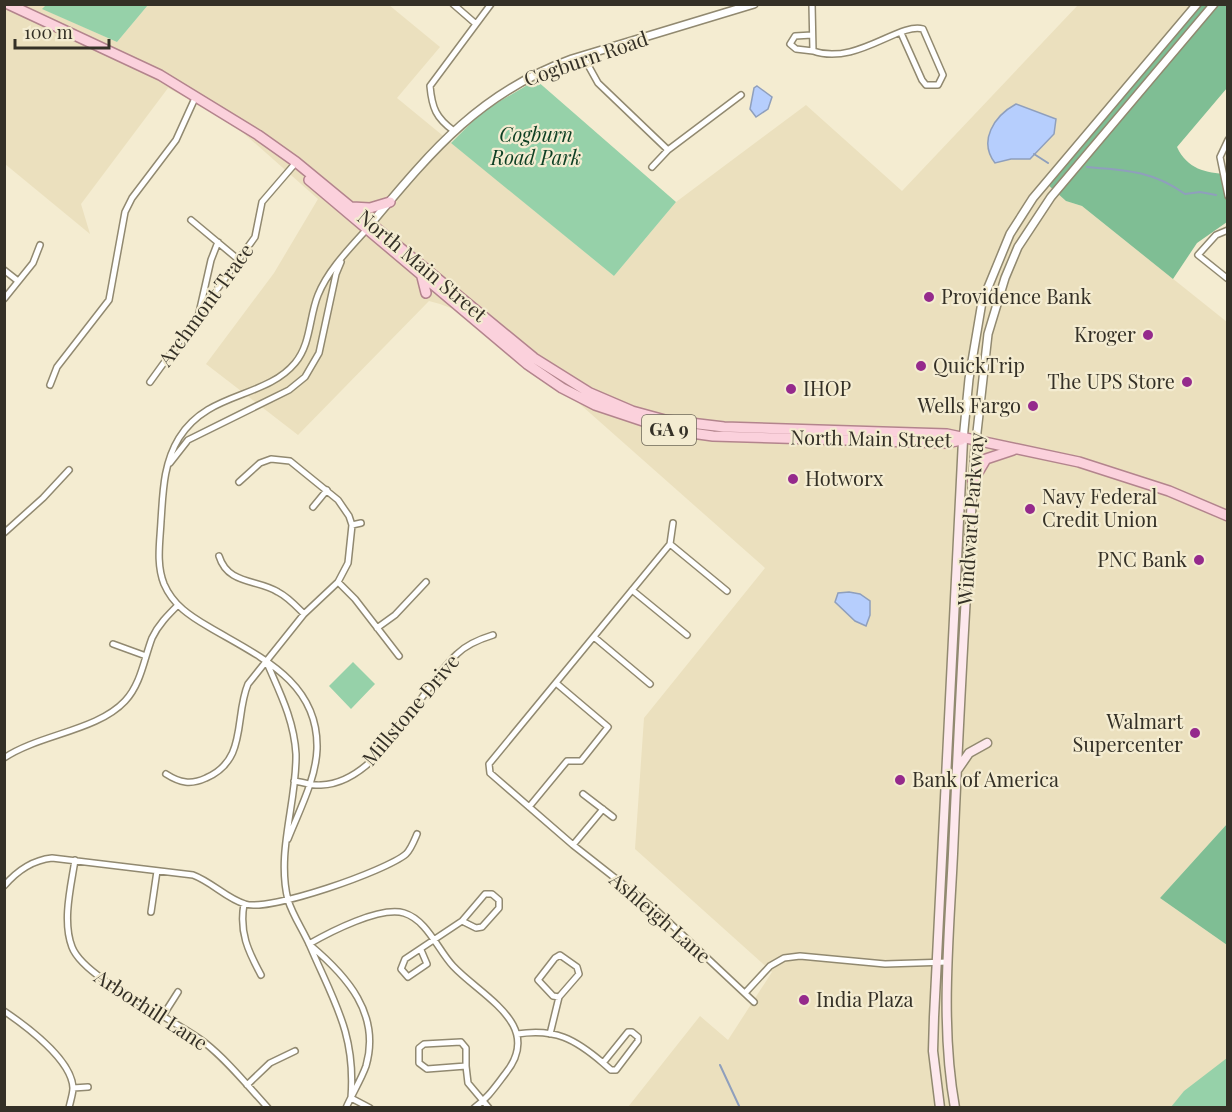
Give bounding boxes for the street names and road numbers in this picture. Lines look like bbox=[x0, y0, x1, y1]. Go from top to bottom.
street label: Cogburn Road bbox=[520, 24, 651, 91]
street label: North Main Street bbox=[353, 203, 494, 328]
street label: Archmont Trace bbox=[150, 237, 259, 372]
road number: GA 9 bbox=[642, 415, 696, 445]
street label: North Main Street bbox=[790, 423, 953, 452]
street label: Windward Parkway bbox=[950, 431, 989, 607]
street label: Millstone Drive bbox=[355, 648, 464, 770]
street label: Ashleigh Lane bbox=[604, 865, 717, 968]
street label: Arborhill Lane bbox=[89, 962, 214, 1055]

